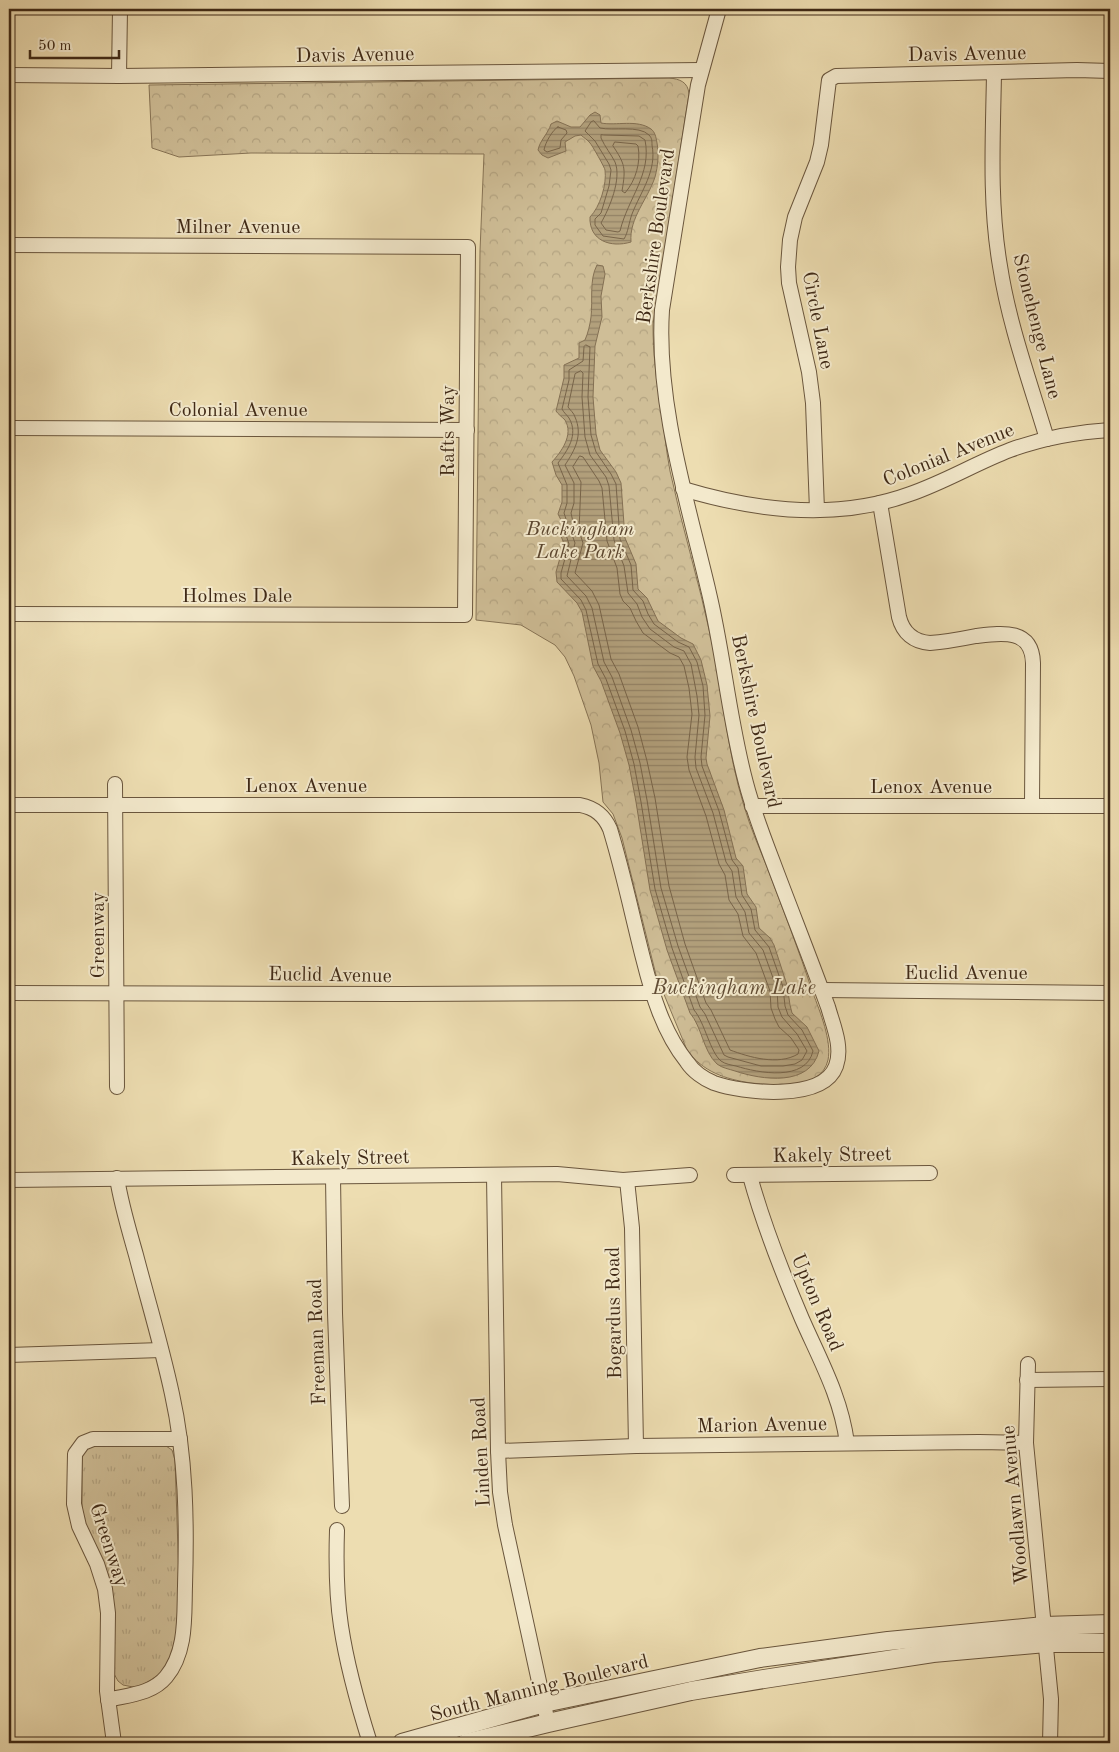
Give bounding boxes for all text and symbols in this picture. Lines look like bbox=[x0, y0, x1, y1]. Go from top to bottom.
scale bar bbox=[30, 28, 119, 60]
text: 50 m bbox=[38, 39, 72, 54]
street label: Davis Avenue bbox=[908, 44, 1027, 66]
street label: Davis Avenue bbox=[296, 45, 415, 67]
street label: Berkshire Boulevard bbox=[635, 147, 679, 325]
street label: Milner Avenue bbox=[176, 218, 300, 238]
street label: Stonehenge Lane bbox=[1008, 252, 1064, 401]
street label: Circle Lane bbox=[798, 270, 836, 371]
street label: Rafts Way bbox=[439, 385, 459, 477]
street label: Colonial Avenue bbox=[168, 401, 308, 421]
street label: Colonial Avenue bbox=[880, 421, 1017, 491]
park label: Buckingham Lake Park bbox=[525, 520, 634, 563]
street label: Holmes Dale bbox=[182, 587, 292, 607]
street label: Berkshire Boulevard bbox=[727, 633, 783, 810]
street label: Lenox Avenue bbox=[245, 777, 367, 797]
street label: Lenox Avenue bbox=[870, 778, 992, 798]
street label: Greenway bbox=[89, 891, 109, 978]
street label: Euclid Avenue bbox=[904, 964, 1028, 984]
street label: Euclid Avenue bbox=[268, 965, 392, 987]
water label: Buckingham Lake bbox=[651, 978, 816, 999]
street label: Kakely Street bbox=[772, 1145, 892, 1167]
street label: Kakely Street bbox=[290, 1148, 410, 1170]
street label: Bogardus Road bbox=[604, 1247, 626, 1379]
street label: Upton Road bbox=[787, 1251, 846, 1354]
street label: Freeman Road bbox=[306, 1278, 330, 1406]
street label: Linden Road bbox=[469, 1396, 495, 1507]
street label: Marion Avenue bbox=[697, 1415, 827, 1437]
street label: Woodlawn Avenue bbox=[999, 1424, 1033, 1585]
street label: Greenway bbox=[85, 1501, 131, 1590]
street label: South Manning Boulevard bbox=[428, 1652, 651, 1726]

